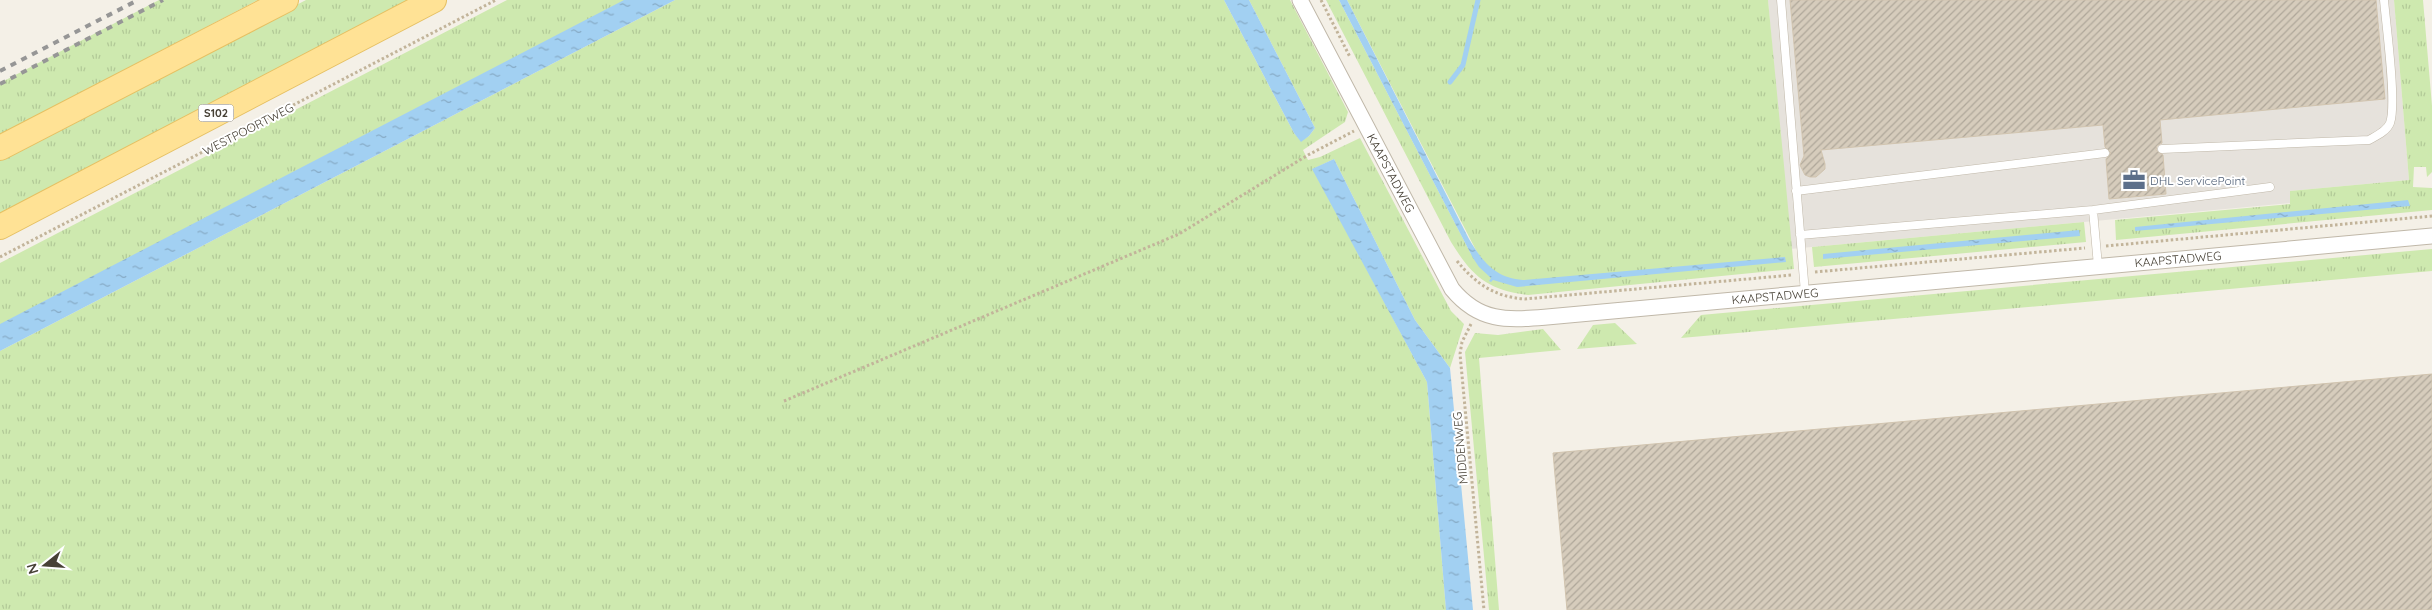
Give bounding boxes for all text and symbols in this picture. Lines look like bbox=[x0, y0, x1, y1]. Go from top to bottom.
street label: WESTPOORTWEG bbox=[200, 100, 296, 158]
road number: S102 bbox=[198, 105, 234, 122]
street label: KAAPSTADWEG bbox=[1364, 131, 1418, 215]
office icon: DHL ServicePoint bbox=[2121, 167, 2147, 193]
place label: DHL ServicePoint bbox=[2150, 173, 2245, 188]
street label: KAAPSTADWEG bbox=[2134, 248, 2222, 270]
street label: KAAPSTADWEG bbox=[1731, 285, 1819, 307]
street label: MIDDENWEG bbox=[1449, 411, 1471, 485]
north arrow bbox=[20, 540, 70, 590]
text: N bbox=[22, 561, 43, 576]

